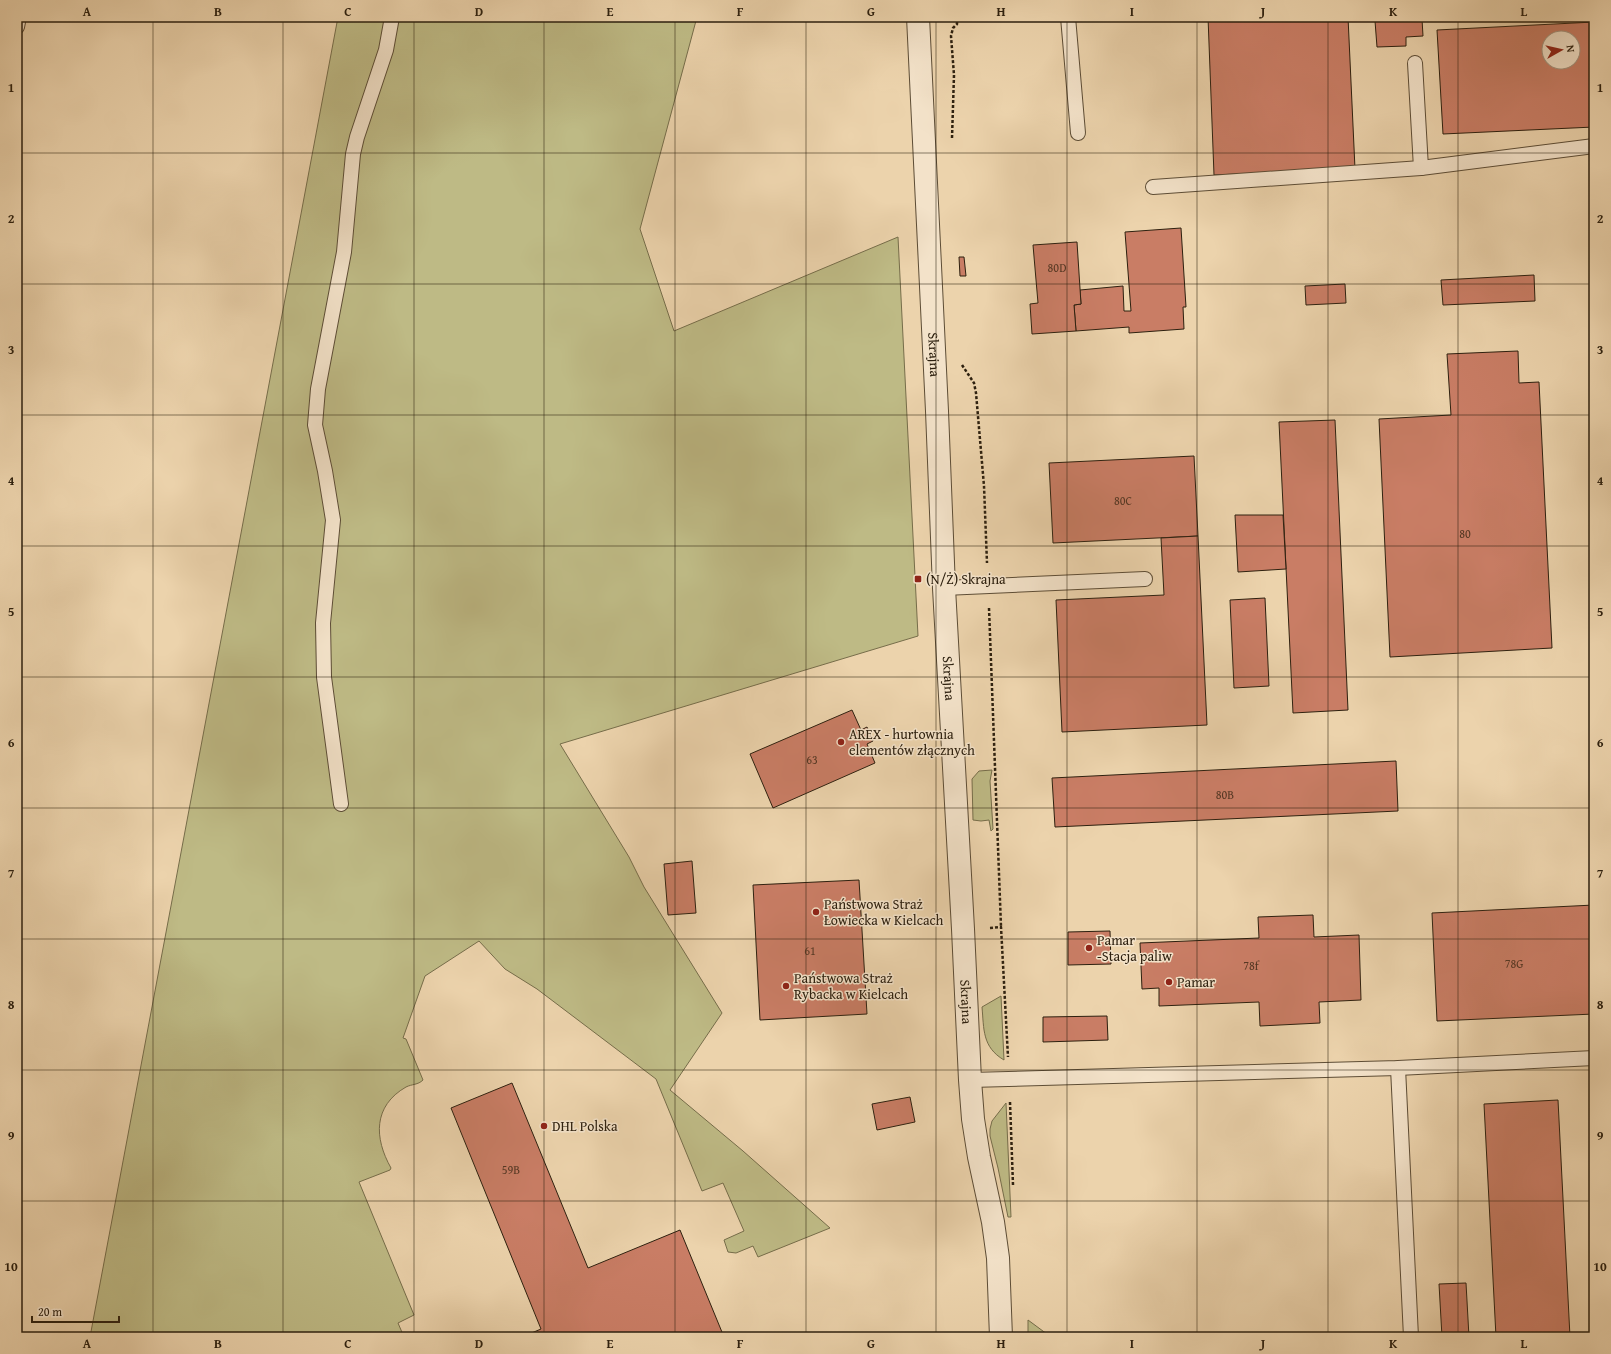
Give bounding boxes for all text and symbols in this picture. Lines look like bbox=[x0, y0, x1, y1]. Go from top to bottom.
text: A bbox=[83, 2, 92, 21]
text: B bbox=[214, 2, 222, 21]
text: C bbox=[344, 2, 352, 21]
text: D bbox=[475, 2, 483, 21]
text: E bbox=[607, 2, 614, 21]
text: F bbox=[737, 2, 744, 21]
text: G bbox=[867, 2, 875, 21]
text: H bbox=[996, 2, 1006, 21]
text: I bbox=[1130, 2, 1134, 21]
text: J bbox=[1259, 2, 1266, 21]
text: K bbox=[1389, 2, 1398, 21]
text: L bbox=[1521, 2, 1528, 21]
north arrow bbox=[1541, 30, 1581, 70]
text: N bbox=[1562, 44, 1579, 54]
text: 1 bbox=[8, 78, 14, 97]
text: 1 bbox=[1597, 78, 1603, 97]
text: 2 bbox=[8, 209, 15, 228]
text: 2 bbox=[1597, 209, 1604, 228]
house number: 80D bbox=[1048, 259, 1066, 276]
street label: Skrajna bbox=[923, 332, 945, 378]
text: 3 bbox=[8, 340, 14, 359]
text: 3 bbox=[1597, 340, 1603, 359]
text: 4 bbox=[8, 471, 15, 490]
text: 4 bbox=[1597, 471, 1604, 490]
house number: 80C bbox=[1114, 492, 1133, 509]
house number: 80 bbox=[1459, 525, 1471, 542]
place label: (N/Ż) Skrajna bbox=[926, 569, 1006, 589]
marker: (N/Ż) Skrajna bbox=[913, 574, 923, 584]
text: 5 bbox=[8, 602, 15, 621]
text: 5 bbox=[1597, 602, 1604, 621]
street label: Skrajna bbox=[938, 655, 960, 701]
place label: AREX - hurtownia elementów złącznych bbox=[849, 724, 975, 760]
text: 6 bbox=[8, 733, 15, 752]
text: 6 bbox=[1597, 733, 1604, 752]
marker: AREX - hurtownia elementów złącznych bbox=[836, 737, 846, 747]
house number: 63 bbox=[806, 751, 818, 768]
house number: 80B bbox=[1216, 786, 1234, 803]
text: 7 bbox=[8, 864, 15, 883]
text: 7 bbox=[1597, 864, 1604, 883]
place label: Państwowa Straż Łowiecka w Kielcach bbox=[824, 894, 944, 930]
marker: Państwowa Straż Łowiecka w Kielcach bbox=[811, 907, 821, 917]
place label: Pamar -Stacja paliw bbox=[1097, 930, 1172, 966]
house number: 61 bbox=[804, 942, 816, 959]
marker: Pamar -Stacja paliw bbox=[1084, 943, 1094, 953]
house number: 78G bbox=[1505, 955, 1523, 972]
house number: 78f bbox=[1243, 957, 1260, 974]
place label: Państwowa Straż Rybacka w Kielcach bbox=[794, 968, 908, 1004]
place label: Pamar bbox=[1177, 972, 1215, 992]
marker: Pamar bbox=[1164, 977, 1174, 987]
street label: Skrajna bbox=[955, 979, 977, 1025]
marker: Państwowa Straż Rybacka w Kielcach bbox=[781, 981, 791, 991]
text: 8 bbox=[8, 995, 15, 1014]
text: 8 bbox=[1597, 995, 1604, 1014]
place label: DHL Polska bbox=[552, 1116, 618, 1136]
marker: DHL Polska bbox=[539, 1121, 549, 1131]
text: 9 bbox=[8, 1126, 15, 1145]
text: 9 bbox=[1597, 1126, 1604, 1145]
house number: 59B bbox=[502, 1161, 520, 1178]
text: 10 bbox=[4, 1257, 18, 1276]
text: 10 bbox=[1593, 1257, 1607, 1276]
scale bar bbox=[32, 1298, 119, 1324]
text: 20 m bbox=[38, 1303, 62, 1320]
text: A bbox=[83, 1334, 92, 1353]
text: B bbox=[214, 1334, 222, 1353]
text: C bbox=[344, 1334, 352, 1353]
text: D bbox=[475, 1334, 483, 1353]
text: E bbox=[607, 1334, 614, 1353]
text: F bbox=[737, 1334, 744, 1353]
text: G bbox=[867, 1334, 875, 1353]
text: H bbox=[996, 1334, 1006, 1353]
text: I bbox=[1130, 1334, 1134, 1353]
text: J bbox=[1259, 1334, 1266, 1353]
text: K bbox=[1389, 1334, 1398, 1353]
text: L bbox=[1521, 1334, 1528, 1353]

